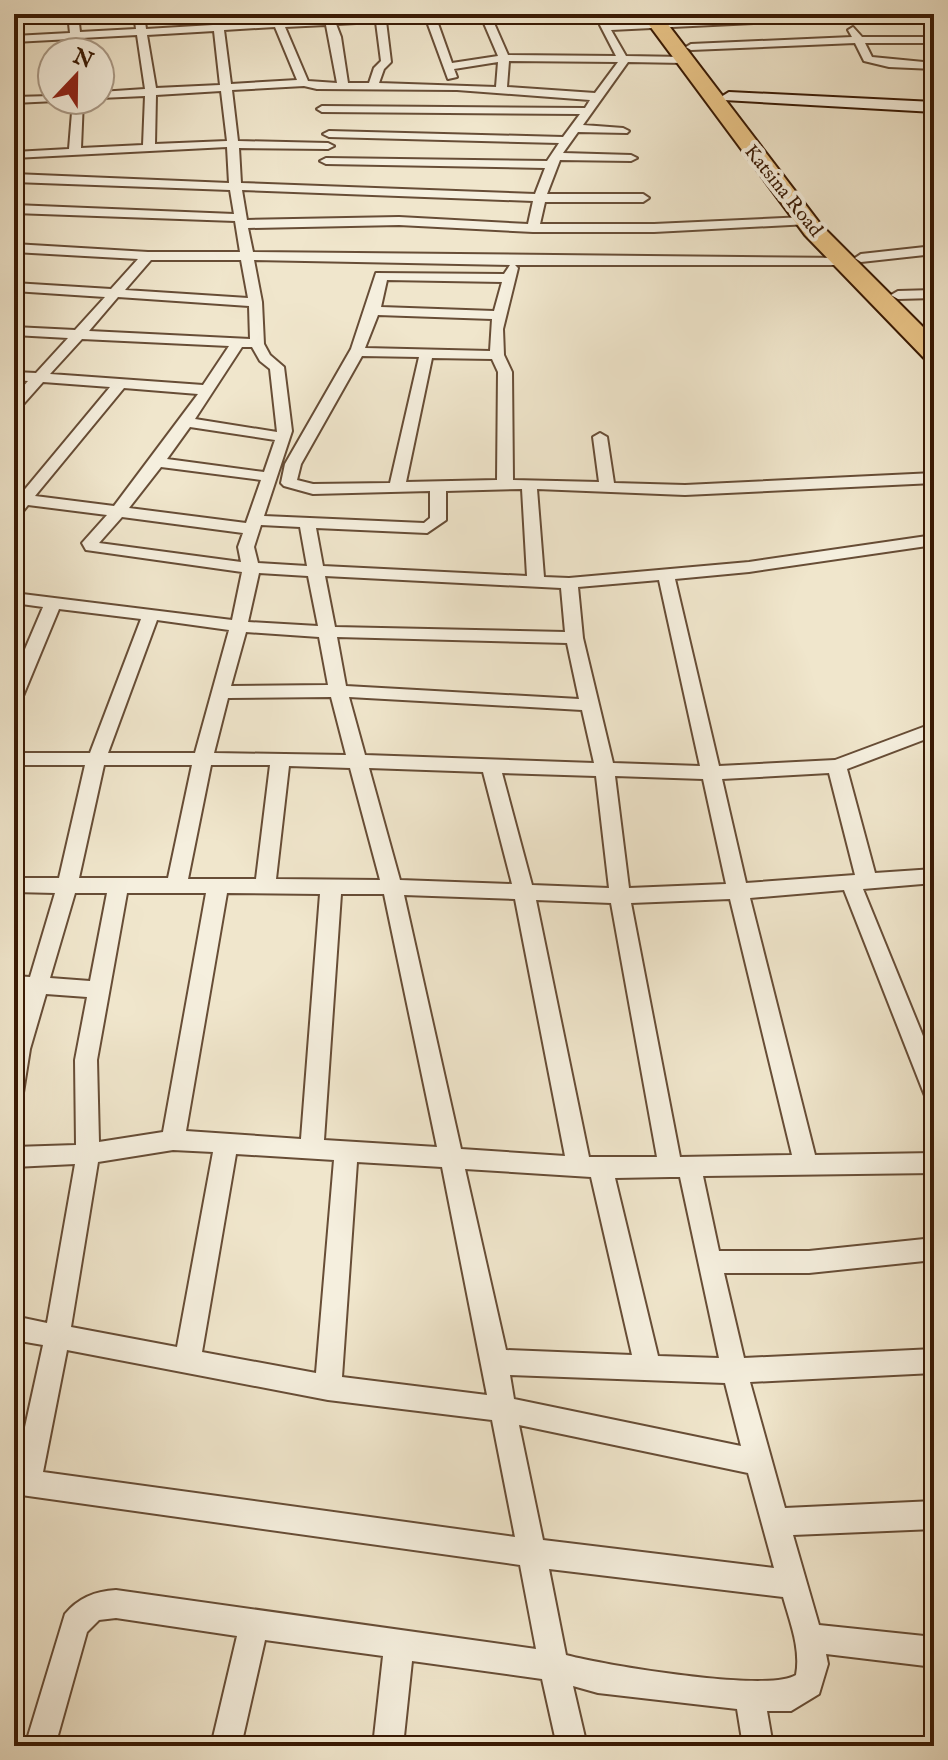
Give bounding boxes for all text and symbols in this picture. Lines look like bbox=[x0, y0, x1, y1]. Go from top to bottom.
north arrow bbox=[36, 36, 116, 116]
text: N bbox=[68, 42, 97, 76]
street label: Katsina Road bbox=[738, 140, 828, 242]

